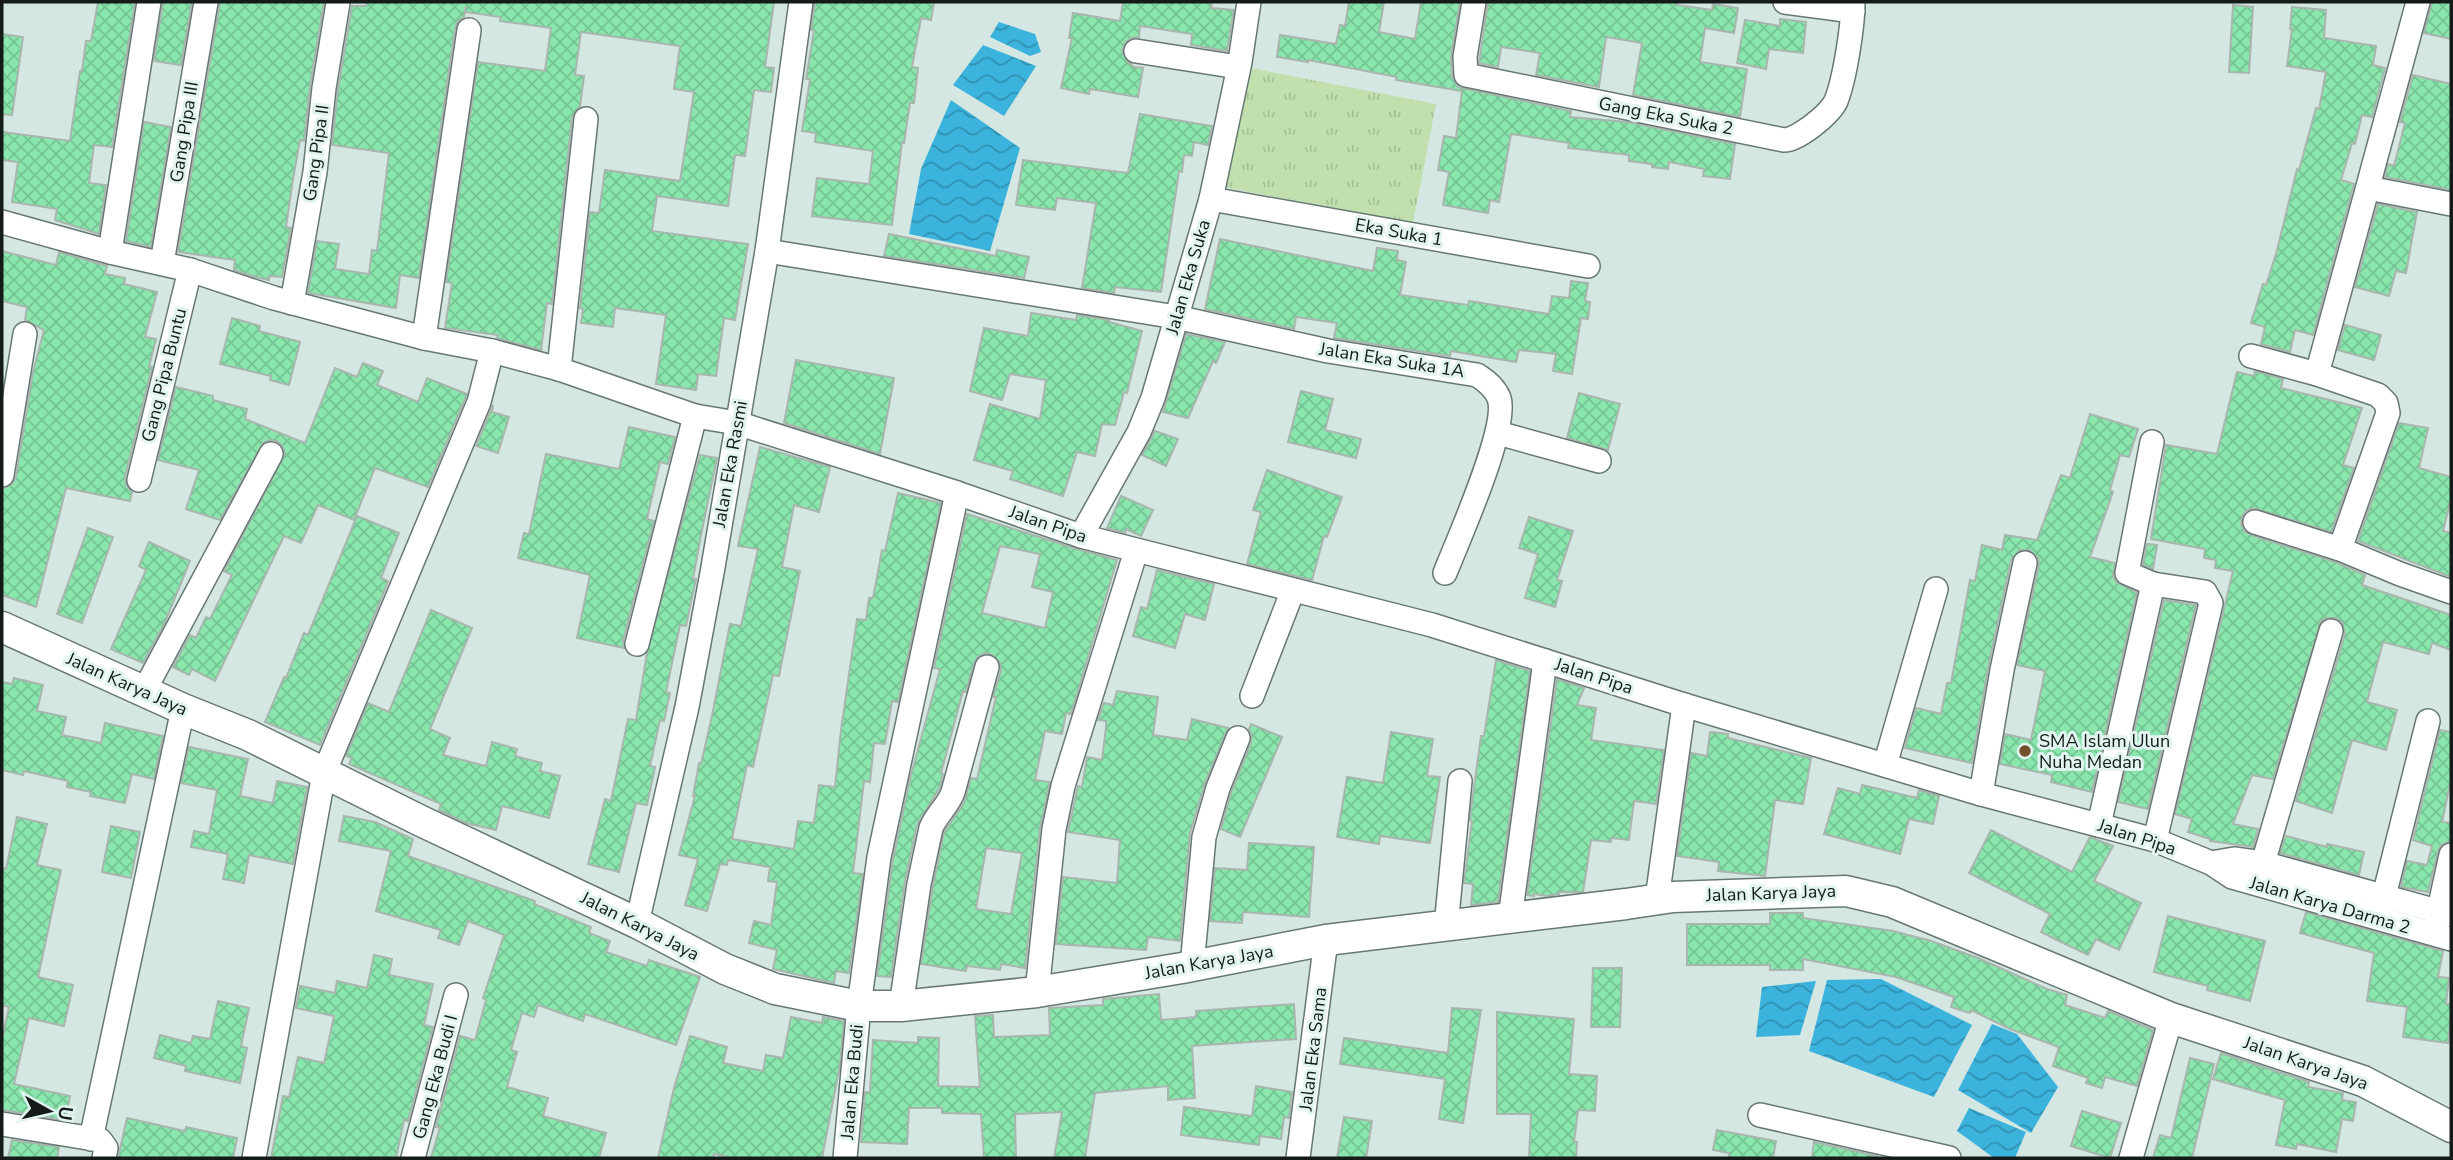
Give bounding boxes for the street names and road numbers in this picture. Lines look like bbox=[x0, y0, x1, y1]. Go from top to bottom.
street label: Gang Pipa III bbox=[164, 80, 204, 184]
street label: Gang Eka Suka 2 bbox=[1597, 91, 1735, 141]
street label: Gang Pipa II bbox=[297, 103, 335, 203]
street label: Eka Suka 1 bbox=[1353, 212, 1445, 252]
street label: Jalan Eka Suka bbox=[1160, 217, 1216, 338]
street label: Gang Pipa Buntu bbox=[136, 306, 192, 444]
street label: Jalan Eka Suka 1A bbox=[1317, 337, 1466, 383]
street label: Jalan Eka Rasmi bbox=[707, 399, 753, 530]
street label: Jalan Pipa bbox=[1005, 499, 1090, 548]
street label: Jalan Karya Jaya bbox=[62, 646, 191, 721]
street label: Jalan Pipa bbox=[1551, 652, 1636, 700]
street label: Jalan Pipa bbox=[2094, 813, 2179, 861]
street label: Jalan Karya Darma 2 bbox=[2246, 870, 2413, 939]
street label: Jalan Karya Jaya bbox=[1705, 879, 1836, 907]
street label: Jalan Karya Jaya bbox=[576, 885, 703, 966]
street label: Jalan Karya Jaya bbox=[1142, 939, 1275, 985]
street label: Jalan Eka Sama bbox=[1293, 986, 1332, 1113]
street label: Gang Eka Budi I bbox=[407, 1012, 463, 1142]
street label: Jalan Eka Budi bbox=[835, 1023, 869, 1142]
street label: Jalan Karya Jaya bbox=[2240, 1030, 2371, 1096]

